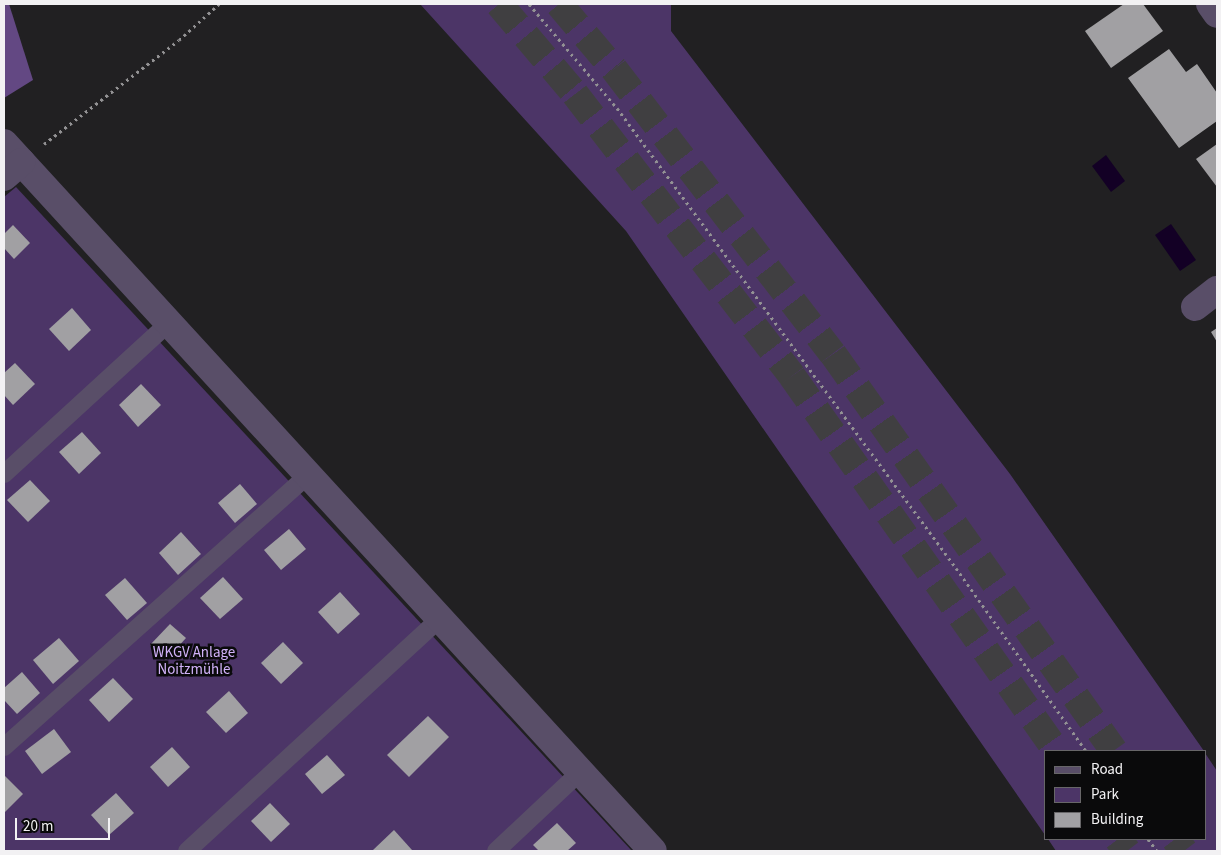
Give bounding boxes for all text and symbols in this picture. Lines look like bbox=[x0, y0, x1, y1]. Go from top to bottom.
park label: WKGV Anlage Noitzmühle bbox=[153, 643, 235, 678]
legend bbox=[1044, 750, 1206, 840]
text: Road bbox=[1091, 759, 1123, 780]
text: Park bbox=[1091, 784, 1119, 805]
scale bar bbox=[18, 808, 112, 840]
text: Building bbox=[1091, 809, 1143, 830]
text: 20 m bbox=[23, 816, 53, 837]

